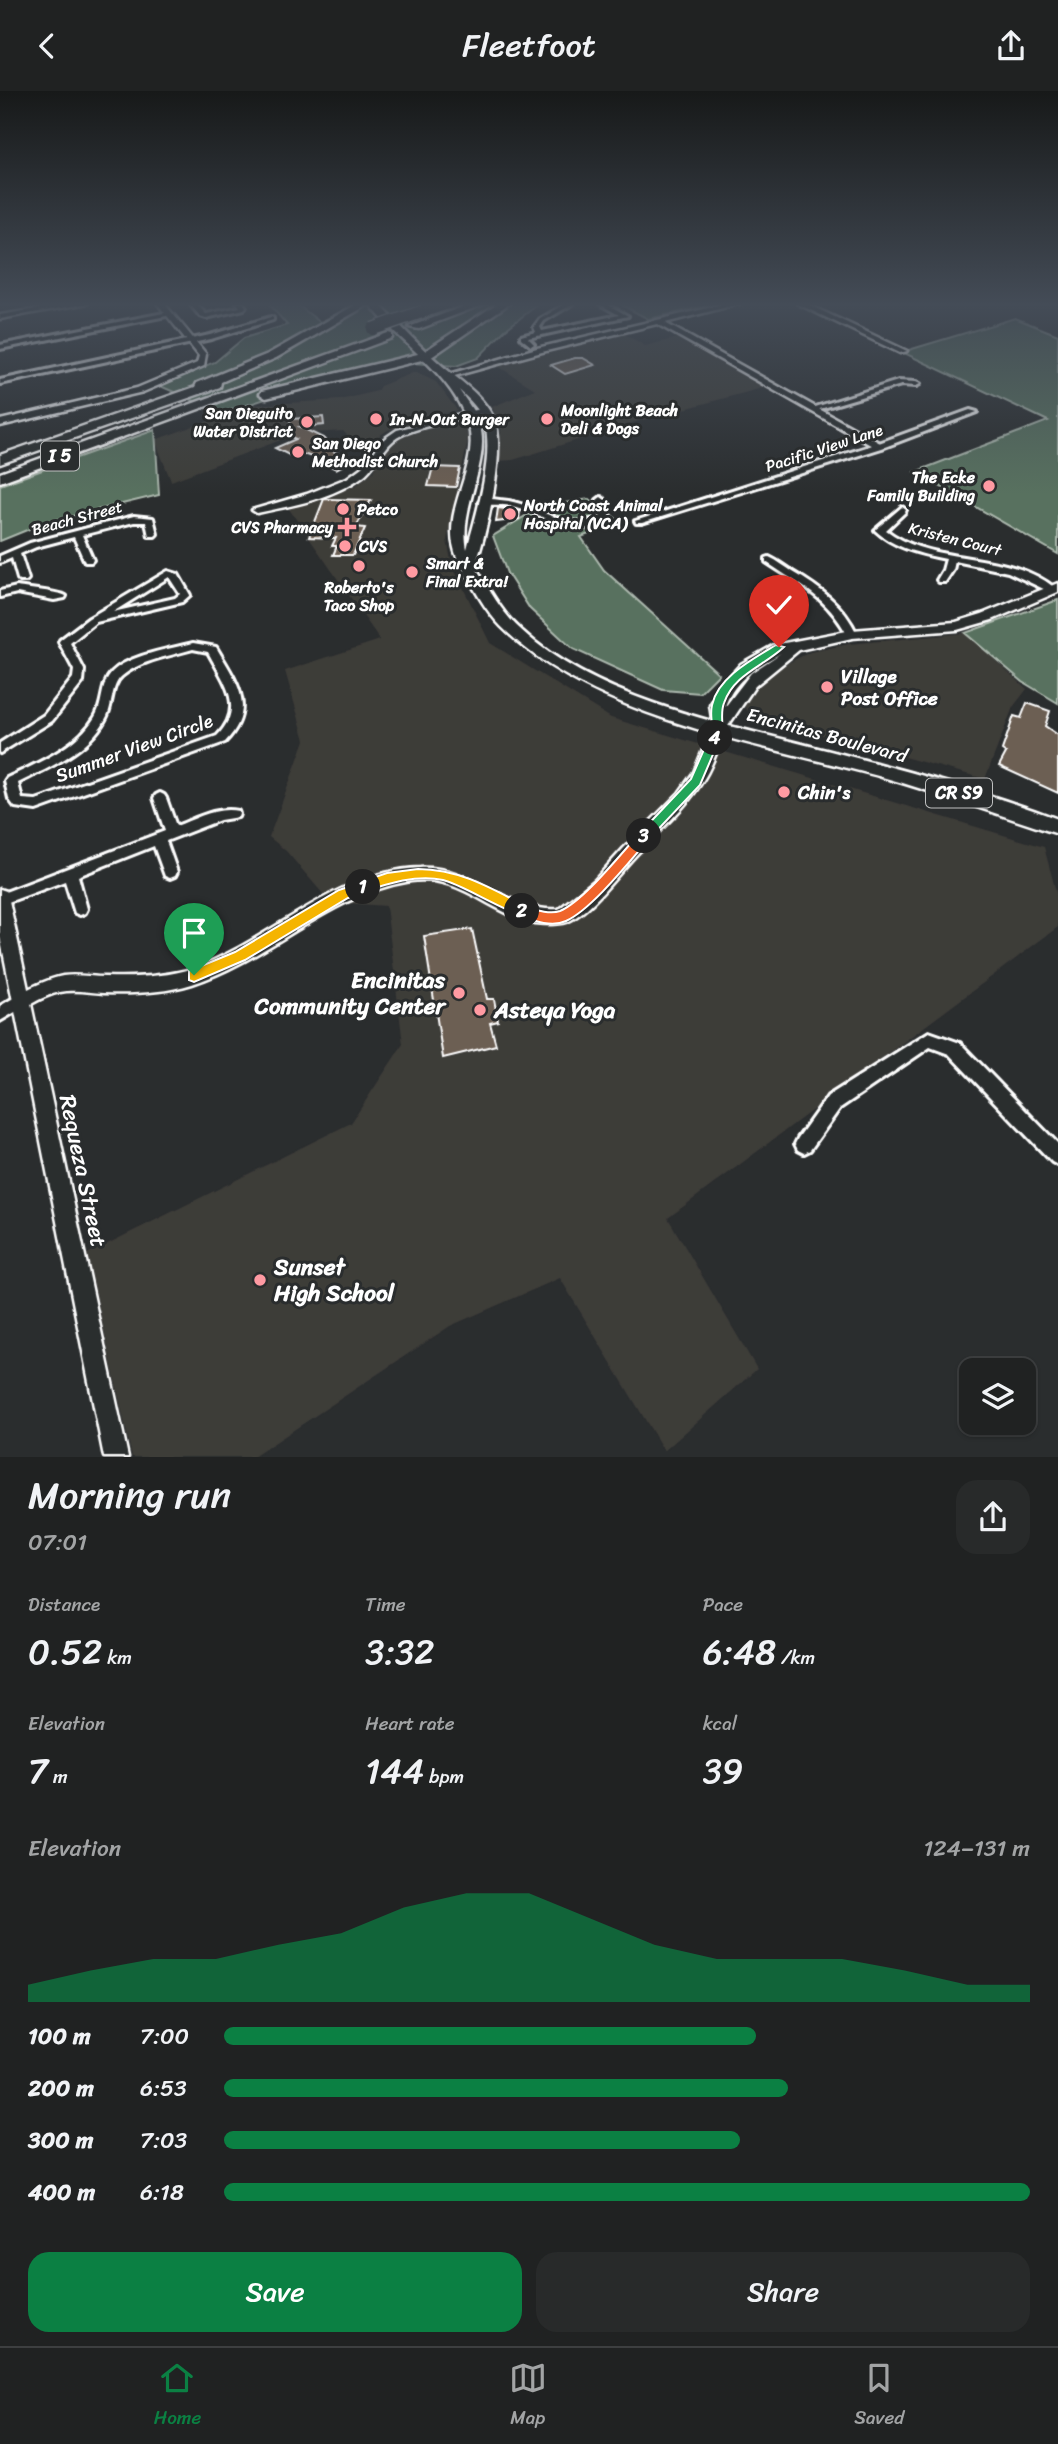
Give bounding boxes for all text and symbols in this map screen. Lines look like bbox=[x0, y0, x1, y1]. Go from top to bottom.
text: Fleetfoot bbox=[462, 17, 596, 74]
icon: back bbox=[28, 27, 66, 65]
icon: share bbox=[992, 27, 1030, 65]
place label: Moonlight Beach Deli & Dogs bbox=[560, 396, 679, 443]
place label: San Dieguito Water District bbox=[193, 399, 293, 446]
place label: In-N-Out Burger bbox=[389, 405, 510, 434]
marker: In-N-Out Burger bbox=[368, 411, 384, 427]
marker: Moonlight Beach Deli & Dogs bbox=[539, 411, 555, 427]
marker: San Dieguito Water District bbox=[299, 414, 315, 430]
street label: Pacific View Lane bbox=[761, 415, 887, 481]
place label: San Diego Methodist Church bbox=[311, 429, 439, 476]
road number: I 5 bbox=[41, 442, 79, 471]
marker: San Diego Methodist Church bbox=[290, 444, 306, 460]
place label: The Ecke Family Building bbox=[866, 463, 976, 510]
marker: The Ecke Family Building bbox=[981, 478, 997, 494]
place label: North Coast Animal Hospital (VCA) bbox=[523, 491, 664, 538]
street label: Beach Street bbox=[28, 492, 126, 544]
place label: Petco bbox=[357, 495, 399, 524]
marker: Petco bbox=[335, 501, 351, 517]
marker: North Coast Animal Hospital (VCA) bbox=[502, 506, 518, 522]
place label: CVS Pharmacy bbox=[231, 513, 334, 542]
street label: Kristen Court bbox=[905, 513, 1005, 565]
marker: CVS Pharmacy bbox=[339, 519, 355, 535]
place label: CVS bbox=[358, 532, 387, 561]
marker: CVS bbox=[337, 538, 353, 554]
place label: Smart & Final Extra! bbox=[425, 549, 509, 596]
marker: Roberto's Taco Shop bbox=[351, 558, 367, 574]
marker: Smart & Final Extra! bbox=[404, 564, 420, 580]
place label: Roberto's Taco Shop bbox=[323, 573, 395, 620]
pin bbox=[749, 575, 809, 647]
icon: check bbox=[760, 586, 798, 624]
place label: Village Post Office bbox=[841, 660, 938, 715]
marker: Village Post Office bbox=[819, 679, 835, 695]
street label: Encinitas Boulevard bbox=[743, 698, 913, 773]
street label: Summer View Circle bbox=[50, 704, 218, 792]
pin: 4 bbox=[698, 721, 732, 755]
text: 4 bbox=[709, 721, 720, 754]
place label: Chin's bbox=[797, 776, 851, 809]
road number: CR S9 bbox=[926, 779, 992, 807]
marker: Chin's bbox=[776, 784, 792, 800]
pin: 3 bbox=[626, 819, 662, 853]
text: 3 bbox=[638, 819, 649, 852]
pin: 1 bbox=[346, 869, 380, 905]
text: 1 bbox=[358, 870, 367, 903]
pin: 2 bbox=[504, 893, 540, 929]
text: 2 bbox=[516, 894, 527, 927]
pin bbox=[164, 903, 224, 975]
icon: arrive bbox=[175, 914, 213, 952]
place label: Encinitas Community Center bbox=[254, 960, 448, 1027]
marker: Encinitas Community Center bbox=[451, 985, 467, 1001]
place label: Asteya Yoga bbox=[493, 990, 616, 1031]
marker: Asteya Yoga bbox=[472, 1002, 488, 1018]
street label: Requeza Street bbox=[47, 1091, 119, 1251]
place label: Sunset High School bbox=[273, 1247, 396, 1314]
marker: Sunset High School bbox=[252, 1272, 268, 1288]
map controls bbox=[959, 1358, 1036, 1435]
button: layers bbox=[959, 1358, 1036, 1435]
text: Morning run bbox=[28, 1462, 231, 1529]
button: share bbox=[956, 1480, 1030, 1554]
text: 07:01 bbox=[28, 1522, 87, 1563]
text: Distance bbox=[28, 1588, 100, 1621]
text: Time bbox=[365, 1588, 406, 1621]
text: Pace bbox=[703, 1588, 743, 1621]
text: 0.52 bbox=[28, 1621, 102, 1683]
text: 3:32 bbox=[365, 1621, 435, 1683]
text: 6:48 bbox=[703, 1621, 776, 1683]
text: km bbox=[102, 1641, 132, 1674]
text: /km bbox=[776, 1641, 815, 1674]
text: Elevation bbox=[28, 1707, 105, 1740]
text: Heart rate bbox=[365, 1707, 455, 1740]
text: kcal bbox=[703, 1707, 737, 1740]
text: 7 bbox=[28, 1740, 48, 1802]
text: 144 bbox=[365, 1740, 424, 1802]
text: 39 bbox=[703, 1740, 743, 1802]
text: m bbox=[48, 1760, 68, 1793]
text: bpm bbox=[424, 1760, 464, 1793]
text: Elevation bbox=[28, 1828, 121, 1869]
text: 124–131 m bbox=[923, 1828, 1030, 1869]
text: 100 m bbox=[28, 2016, 91, 2057]
text: 7:00 bbox=[140, 2016, 189, 2057]
text: 200 m bbox=[28, 2068, 94, 2109]
text: 6:53 bbox=[140, 2068, 187, 2109]
text: 300 m bbox=[28, 2120, 93, 2161]
text: 7:03 bbox=[140, 2120, 187, 2161]
text: 400 m bbox=[28, 2172, 95, 2213]
text: 6:18 bbox=[140, 2172, 184, 2213]
button: Save bbox=[28, 2252, 522, 2332]
button: Share bbox=[536, 2252, 1030, 2332]
tab: Home bbox=[154, 2359, 201, 2434]
tab: Map bbox=[509, 2359, 547, 2434]
tab: Saved bbox=[854, 2359, 904, 2434]

